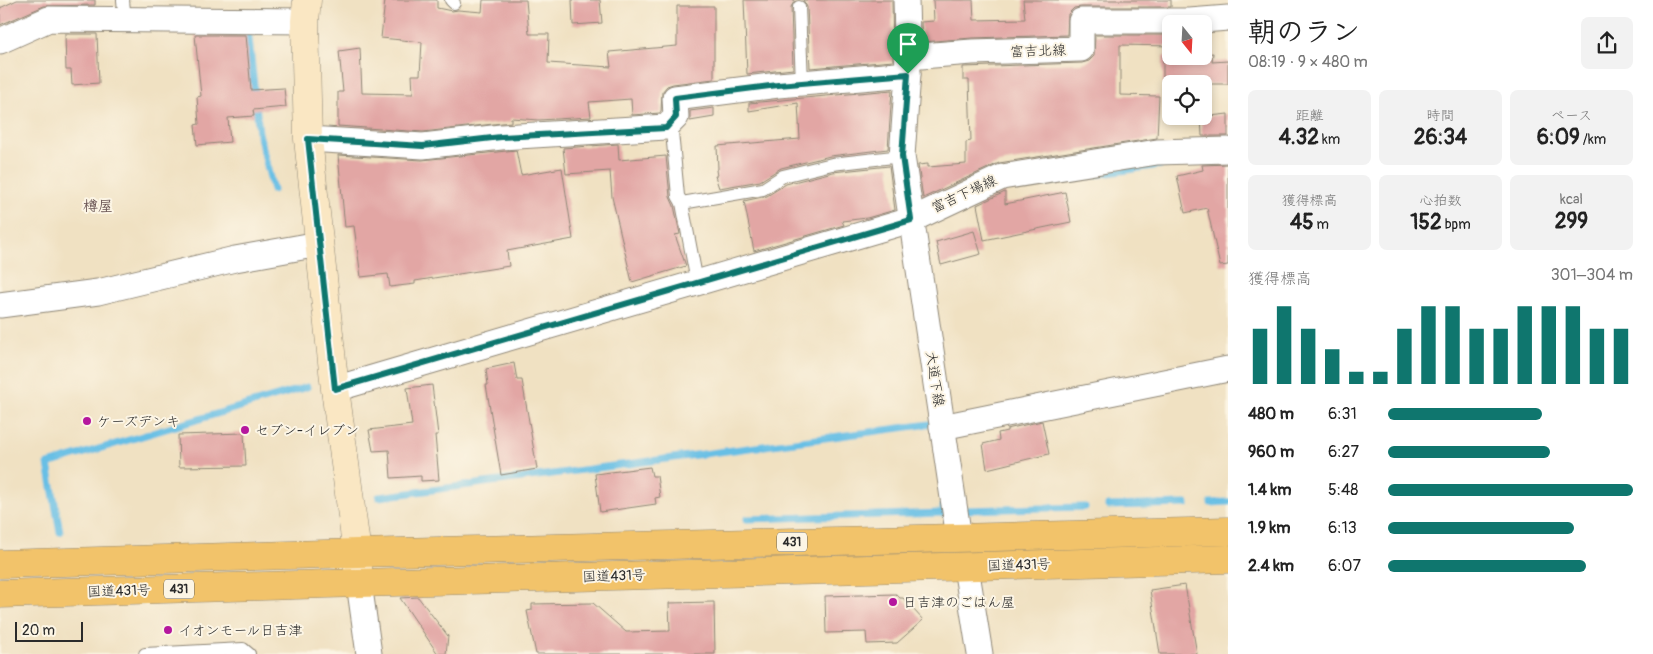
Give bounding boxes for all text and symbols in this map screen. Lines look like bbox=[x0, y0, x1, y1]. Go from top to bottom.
north arrow bbox=[1162, 15, 1212, 65]
map controls bbox=[1162, 15, 1212, 125]
text: 朝のラン bbox=[1248, 15, 1360, 50]
button: share bbox=[1581, 17, 1633, 69]
pin bbox=[887, 23, 929, 74]
icon: arrive bbox=[894, 30, 922, 58]
street label: 富吉北線 bbox=[1010, 42, 1066, 60]
text: 08:19 · 9 × 480 m bbox=[1248, 52, 1368, 72]
button: locate bbox=[1162, 75, 1212, 125]
text: 距離 bbox=[1296, 107, 1324, 124]
text: 時間 bbox=[1427, 107, 1455, 124]
text: ペース bbox=[1551, 107, 1592, 124]
text: 4.32 bbox=[1279, 124, 1319, 151]
text: 26:34 bbox=[1414, 124, 1467, 151]
text: 6:09 bbox=[1537, 124, 1580, 151]
text: km bbox=[1319, 131, 1340, 148]
text: /km bbox=[1580, 131, 1606, 148]
street label: 富吉下場線 bbox=[929, 172, 999, 216]
text: kcal bbox=[1560, 191, 1583, 208]
text: 獲得標高 bbox=[1282, 192, 1338, 209]
text: 心拍数 bbox=[1420, 192, 1462, 209]
district label: 樽屋 bbox=[83, 197, 113, 216]
text: 299 bbox=[1555, 208, 1588, 235]
text: 45 bbox=[1290, 209, 1314, 236]
text: 152 bbox=[1410, 209, 1442, 236]
text: m bbox=[1314, 216, 1329, 233]
text: bpm bbox=[1442, 216, 1471, 233]
text: 301–304 m bbox=[1551, 265, 1633, 285]
text: 獲得標高 bbox=[1248, 269, 1312, 289]
street label: 大道下線 bbox=[922, 350, 948, 408]
text: 480 m bbox=[1248, 404, 1294, 424]
text: 6:31 bbox=[1328, 404, 1357, 424]
place label: ケーズデンキ bbox=[97, 413, 180, 430]
marker: ケーズデンキ bbox=[81, 415, 93, 427]
place label: セブン-イレブン bbox=[255, 422, 359, 439]
marker: セブン-イレブン bbox=[239, 424, 251, 436]
text: 960 m bbox=[1248, 442, 1294, 462]
text: 6:27 bbox=[1328, 442, 1359, 462]
text: 1.4 km bbox=[1248, 480, 1291, 500]
text: 5:48 bbox=[1328, 480, 1358, 500]
text: 1.9 km bbox=[1248, 518, 1290, 538]
text: 6:13 bbox=[1328, 518, 1357, 538]
road number: 431 bbox=[777, 532, 807, 552]
street label: 国道431号 bbox=[987, 555, 1051, 575]
text: 2.4 km bbox=[1248, 556, 1294, 576]
text: 6:07 bbox=[1328, 556, 1361, 576]
street label: 国道431号 bbox=[582, 566, 646, 586]
road number: 431 bbox=[164, 580, 194, 598]
street label: 国道431号 bbox=[87, 581, 151, 601]
place label: 日吉津のごはん屋 bbox=[903, 594, 1015, 611]
marker: 日吉津のごはん屋 bbox=[887, 596, 899, 608]
scale bar bbox=[15, 619, 82, 642]
text: 20 m bbox=[22, 622, 55, 639]
place label: イオンモール日吉津 bbox=[178, 622, 303, 639]
marker: イオンモール日吉津 bbox=[162, 624, 174, 636]

